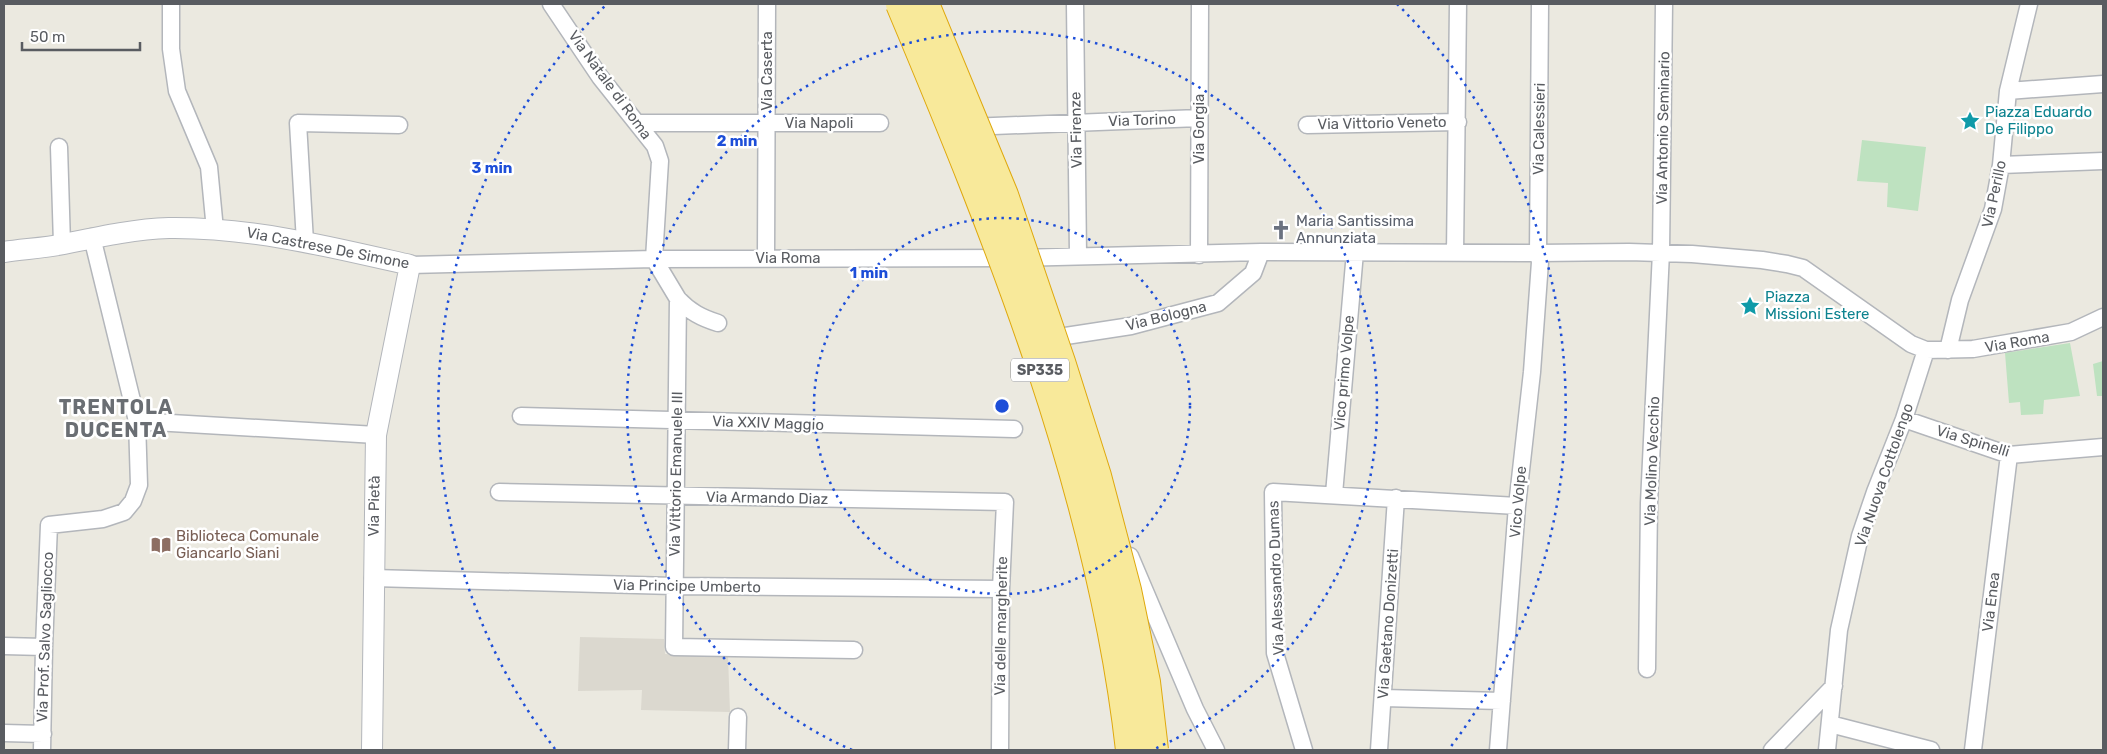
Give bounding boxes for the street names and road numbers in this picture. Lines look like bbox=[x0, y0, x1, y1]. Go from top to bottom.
street label: Via Natale di Roma bbox=[564, 27, 656, 143]
street label: Via Caserta bbox=[758, 31, 776, 111]
street label: Via Antonio Seminario bbox=[1653, 51, 1673, 205]
street label: Via Calessieri bbox=[1529, 83, 1549, 175]
street label: Via Firenze bbox=[1066, 91, 1086, 169]
street label: Via Gorgia bbox=[1190, 94, 1208, 164]
street label: Via Torino bbox=[1108, 110, 1176, 130]
street label: Via Vittorio Veneto bbox=[1317, 113, 1447, 133]
street label: Via Napoli bbox=[785, 114, 853, 132]
street label: Via Perillo bbox=[1978, 159, 2010, 229]
street label: Via Castrese De Simone bbox=[245, 223, 411, 273]
street label: Via Roma bbox=[755, 249, 821, 267]
street label: Via Bologna bbox=[1124, 297, 1208, 335]
street label: Vico primo Volpe bbox=[1330, 314, 1358, 432]
street label: Via Roma bbox=[1983, 327, 2051, 357]
road number: SP335 bbox=[1011, 358, 1069, 382]
street label: Via Vittorio Emanuele III bbox=[666, 391, 686, 557]
street label: Via Molino Vecchio bbox=[1641, 396, 1663, 526]
street label: Via Nuova Cottolengo bbox=[1851, 401, 1917, 549]
street label: Via XXIV Maggio bbox=[712, 412, 824, 434]
street label: Via Spinelli bbox=[1934, 421, 2012, 461]
street label: Vico Volpe bbox=[1506, 465, 1530, 539]
street label: Via Pietà bbox=[364, 475, 384, 537]
street label: Via Armando Diaz bbox=[706, 488, 829, 508]
street label: Via Alessandro Dumas bbox=[1264, 500, 1288, 656]
street label: Via Gaetano Donizetti bbox=[1374, 548, 1402, 700]
street label: Via Prof. Salvo Sagliocco bbox=[33, 551, 57, 723]
street label: Via delle margherite bbox=[991, 556, 1011, 696]
street label: Via Enea bbox=[1978, 571, 2004, 633]
street label: Via Principe Umberto bbox=[613, 576, 761, 596]

